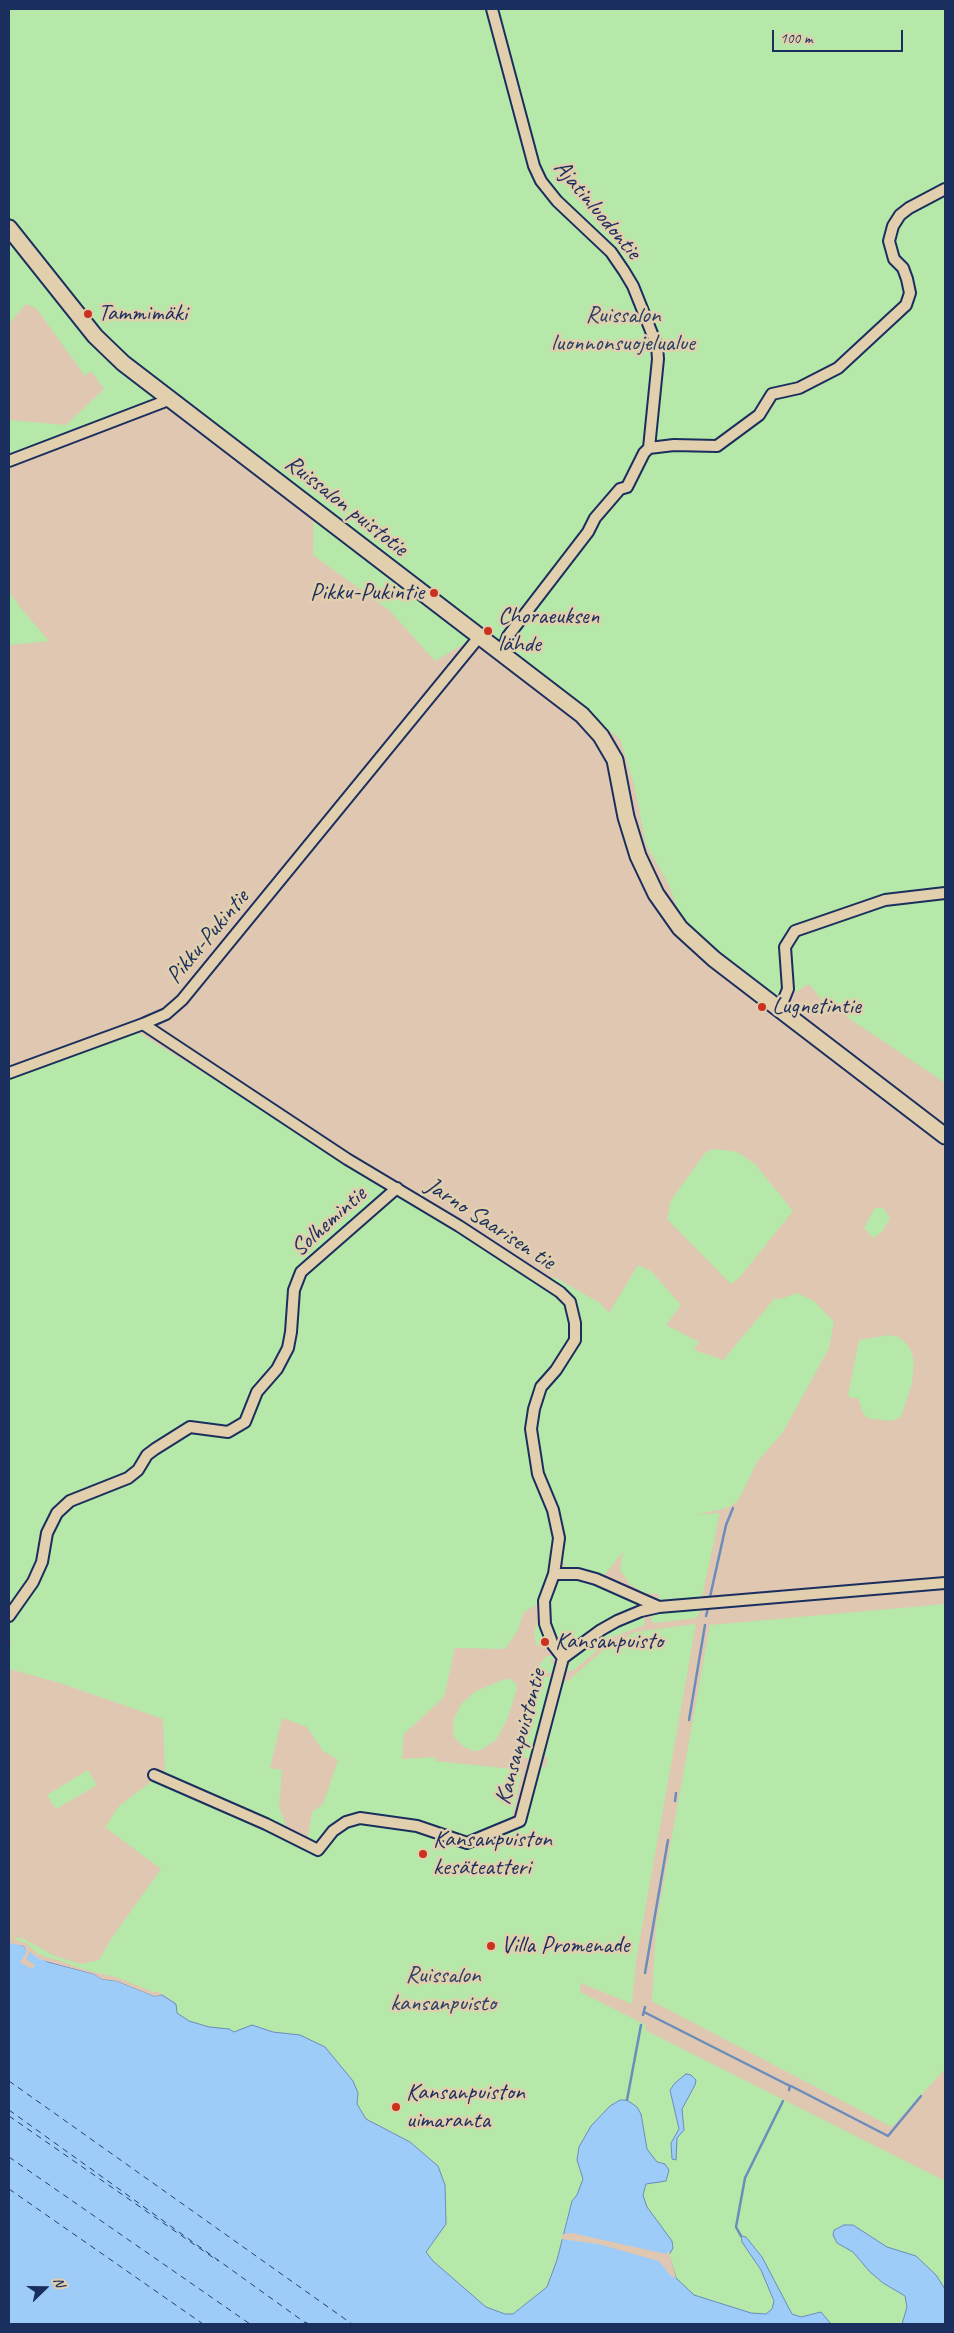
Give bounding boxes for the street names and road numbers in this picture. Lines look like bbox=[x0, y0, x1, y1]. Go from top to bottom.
street label: Ajatinluodontie bbox=[547, 154, 647, 266]
street label: Ruissalon puistotie bbox=[279, 449, 413, 563]
street label: Pikku-Pukintie bbox=[160, 884, 256, 990]
street label: Jarno Saarisen tie bbox=[420, 1171, 560, 1277]
street label: Solhemintie bbox=[285, 1181, 373, 1263]
street label: Kansanpuistontie bbox=[489, 1666, 553, 1808]

